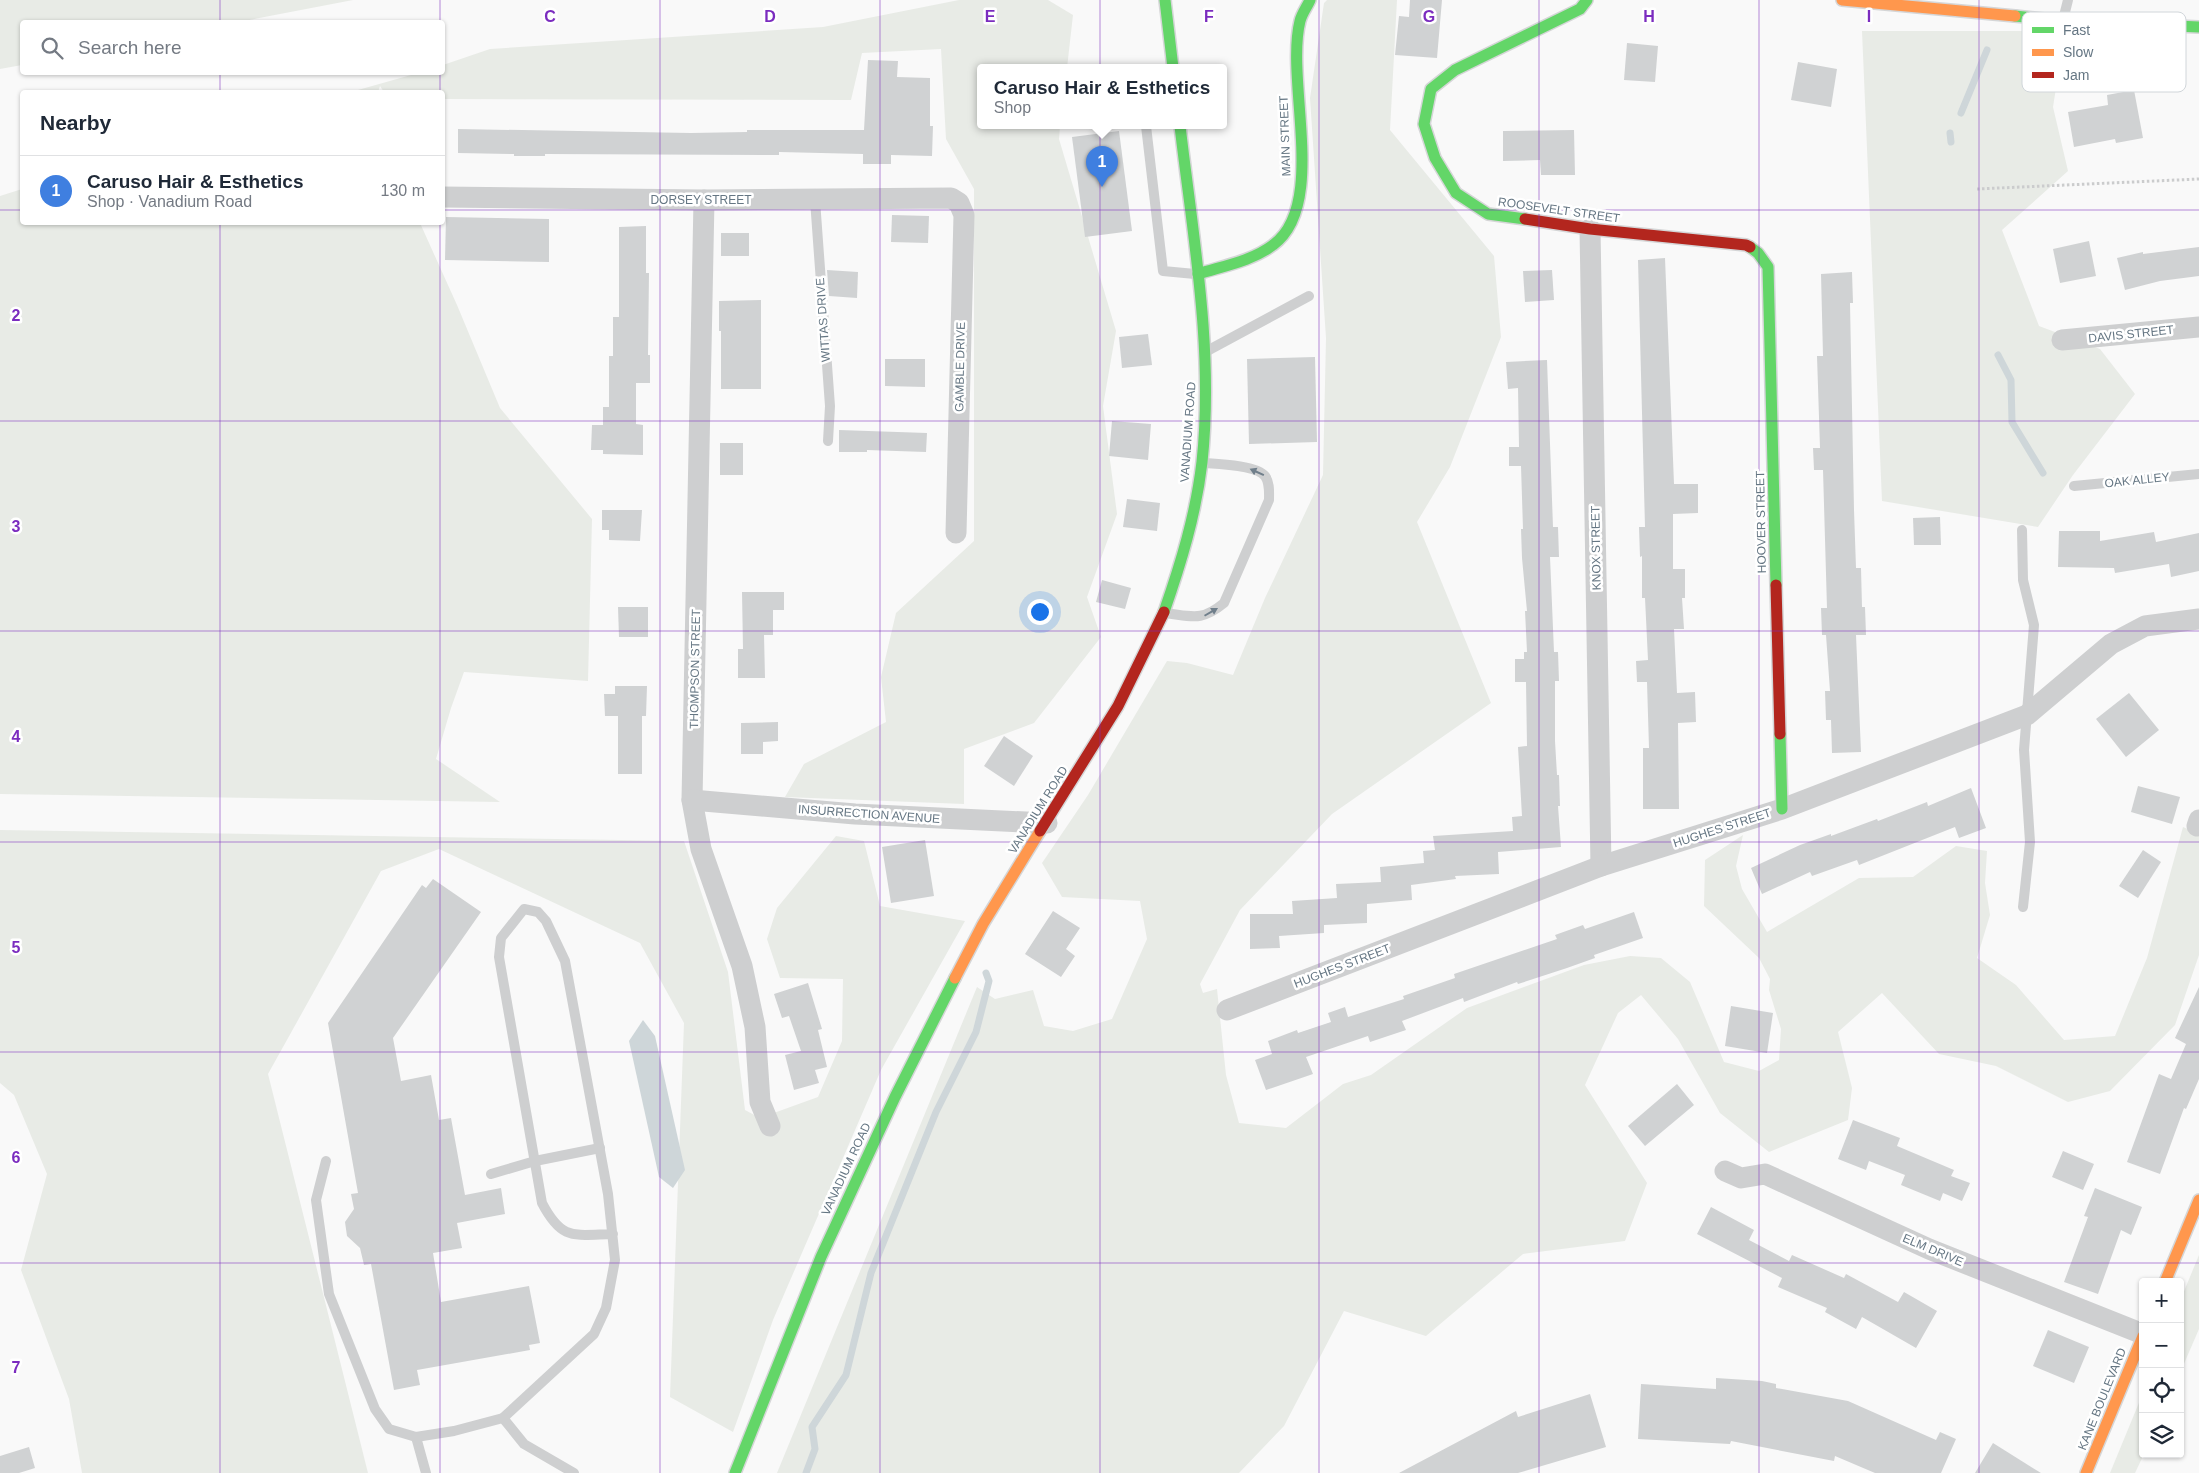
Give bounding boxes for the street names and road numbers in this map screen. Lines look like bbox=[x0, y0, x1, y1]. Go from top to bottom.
street label: MAIN STREET bbox=[1277, 95, 1293, 177]
street label: DORSEY STREET bbox=[650, 193, 752, 207]
street label: ROOSEVELT STREET bbox=[1497, 195, 1621, 226]
street label: WITTAS DRIVE bbox=[813, 277, 833, 363]
street label: GAMBLE DRIVE bbox=[952, 322, 968, 412]
street label: DAVIS STREET bbox=[2088, 322, 2175, 345]
street label: VANADIUM ROAD bbox=[1178, 381, 1199, 483]
street label: HOOVER STREET bbox=[1753, 470, 1769, 573]
street label: OAK ALLEY bbox=[2104, 470, 2170, 490]
street label: KNOX STREET bbox=[1588, 505, 1604, 590]
street label: THOMPSON STREET bbox=[687, 608, 703, 729]
street label: VANADIUM ROAD bbox=[1005, 763, 1071, 856]
street label: INSURRECTION AVENUE bbox=[797, 802, 941, 826]
street label: HUGHES STREET bbox=[1671, 805, 1773, 850]
street label: HUGHES STREET bbox=[1292, 941, 1393, 991]
street label: VANADIUM ROAD bbox=[818, 1120, 874, 1217]
street label: ELM DRIVE bbox=[1900, 1231, 1966, 1269]
street label: KANE BOULEVARD bbox=[2075, 1345, 2129, 1452]

